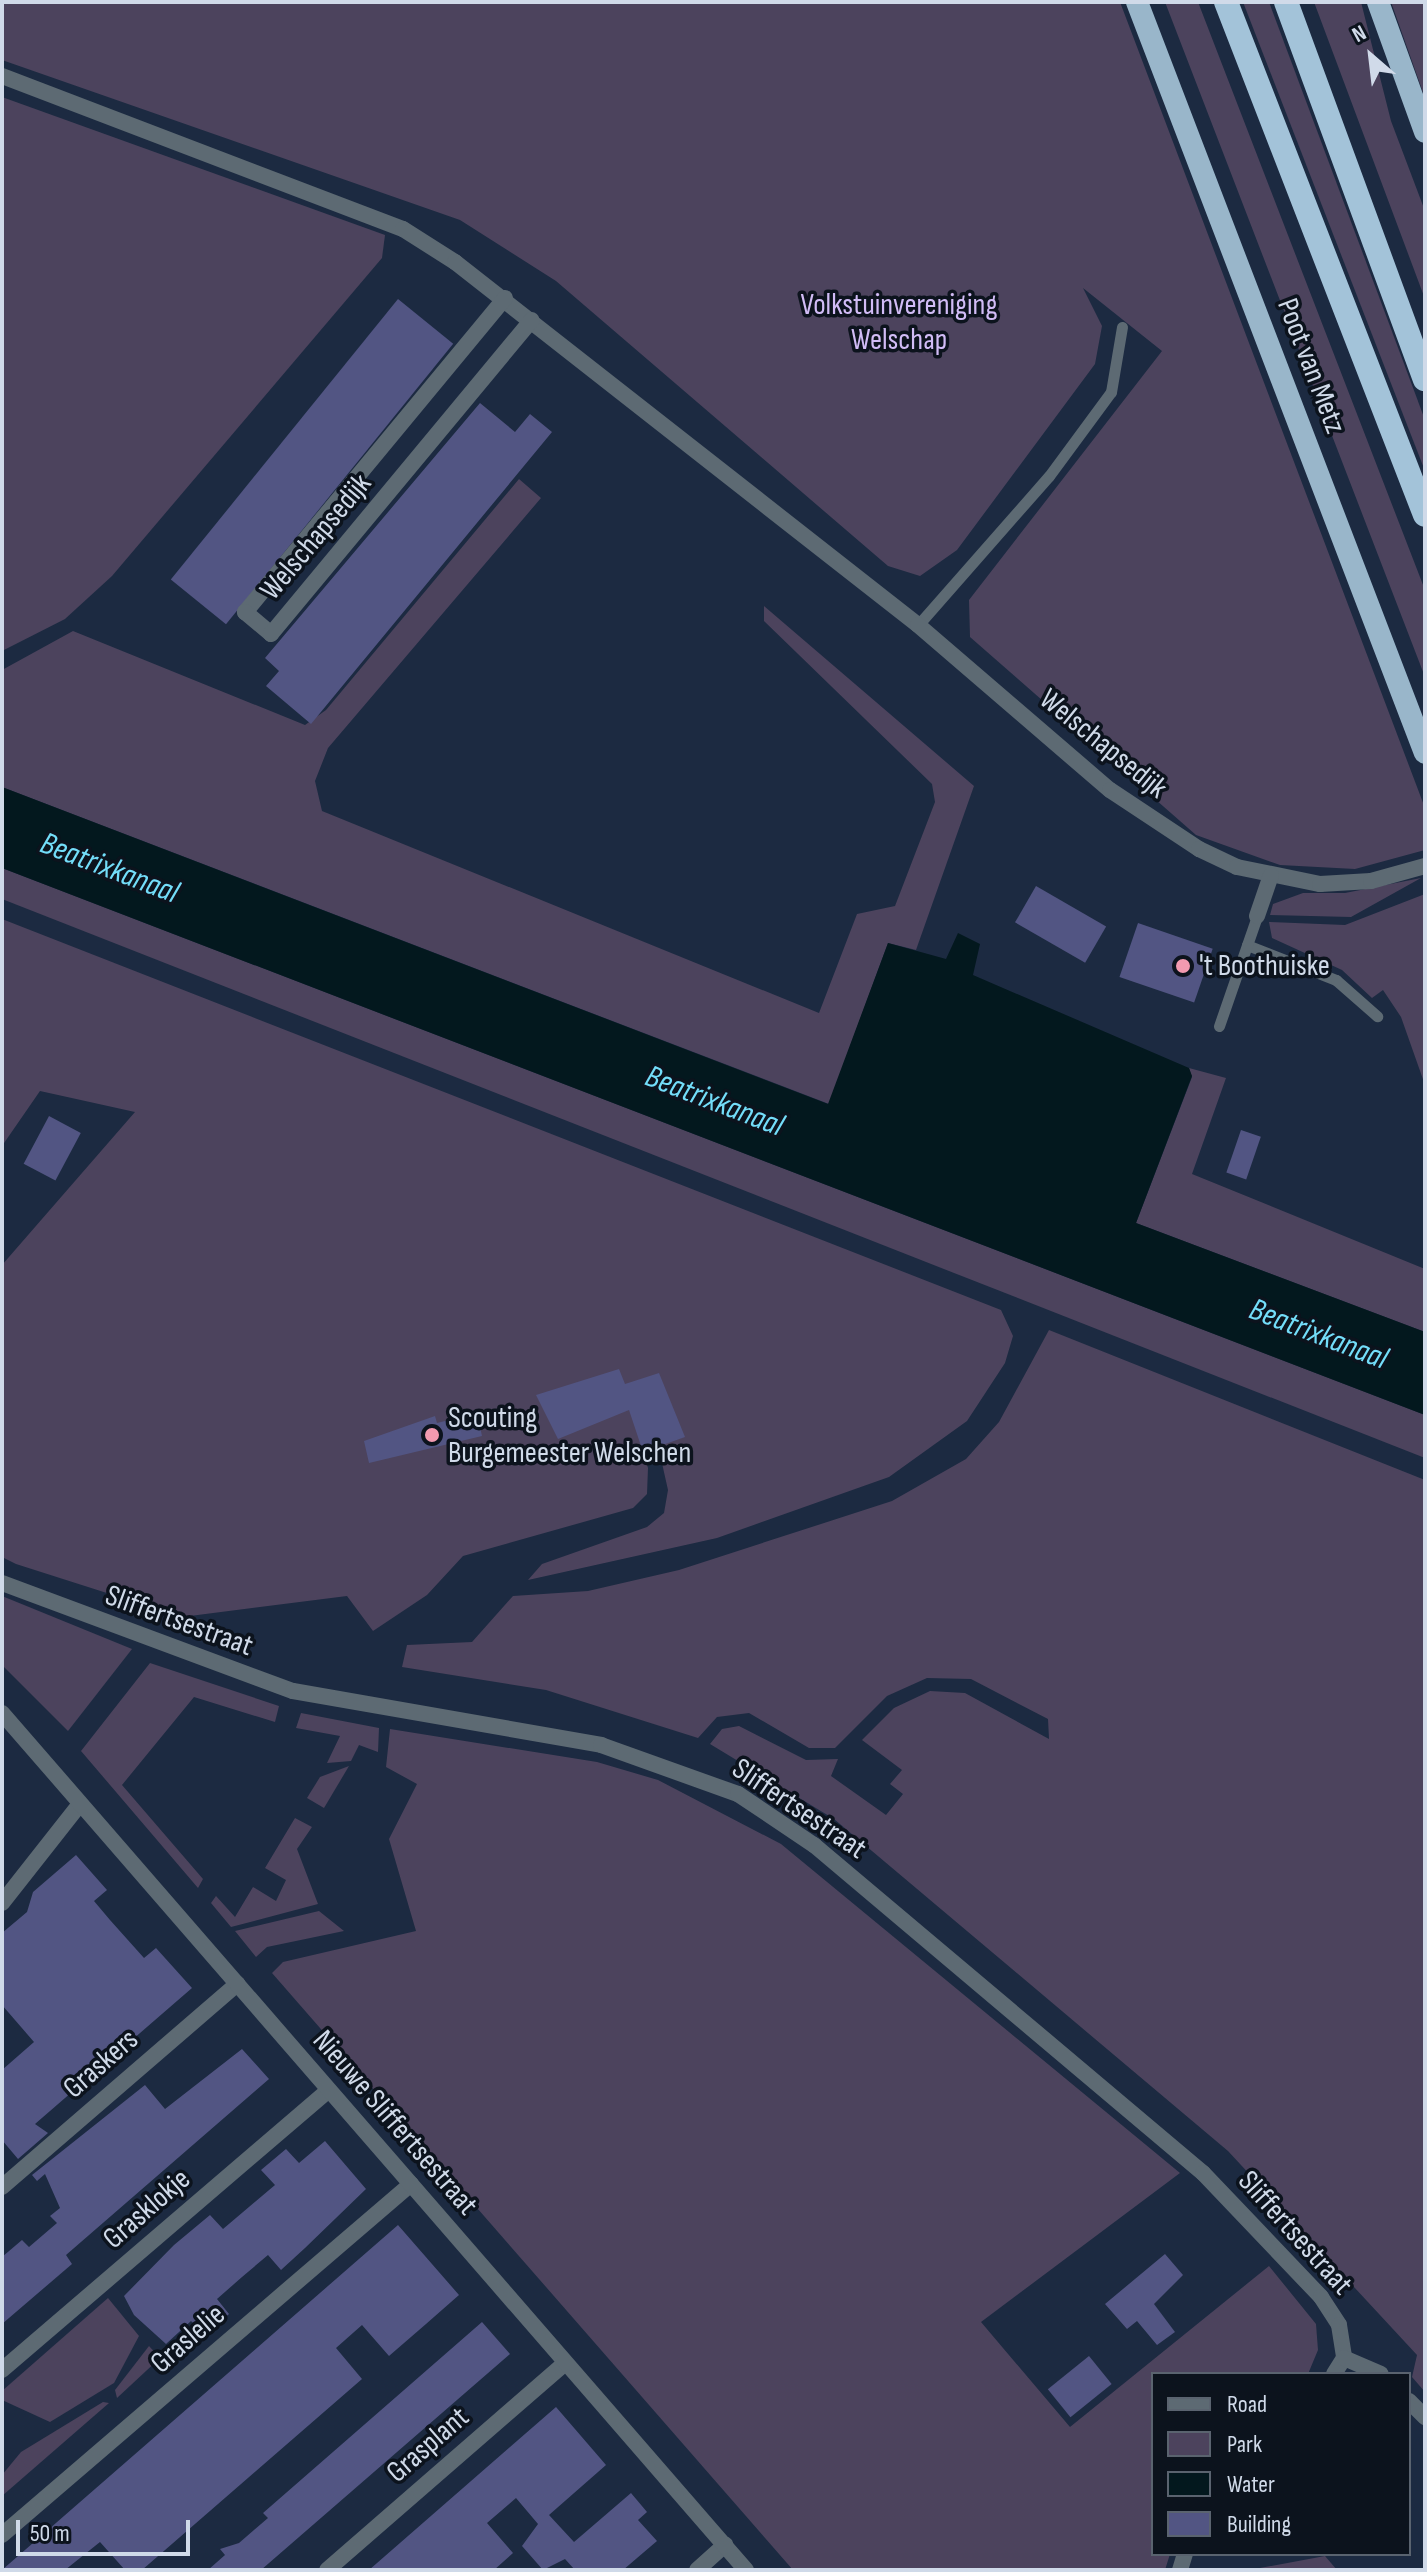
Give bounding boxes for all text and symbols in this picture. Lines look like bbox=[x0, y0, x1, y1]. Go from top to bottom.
north arrow bbox=[1331, 16, 1411, 96]
text: N bbox=[1348, 20, 1371, 49]
park label: Volkstuinvereniging Welschap bbox=[801, 287, 997, 358]
street label: Poot van Metz bbox=[1269, 293, 1353, 439]
street label: Welschapsedijk bbox=[253, 466, 379, 608]
street label: Welschapsedijk bbox=[1032, 682, 1174, 806]
water label: Beatrixkanaal bbox=[34, 825, 184, 913]
place label: 't Boothuiske bbox=[1199, 948, 1330, 984]
marker: 't Boothuiske bbox=[1174, 957, 1192, 975]
water label: Beatrixkanaal bbox=[639, 1058, 789, 1146]
water label: Beatrixkanaal bbox=[1243, 1291, 1393, 1379]
place label: Scouting Burgemeester Welschen bbox=[448, 1400, 691, 1470]
marker: Scouting Burgemeester Welschen bbox=[423, 1426, 441, 1444]
street label: Sliffertsestraat bbox=[100, 1578, 258, 1664]
street label: Sliffertsestraat bbox=[725, 1751, 873, 1867]
street label: Graskers bbox=[56, 2022, 146, 2106]
street label: Nieuwe Sliffertsestraat bbox=[305, 2023, 485, 2223]
street label: Grasklokje bbox=[96, 2161, 198, 2257]
street label: Sliffertsestraat bbox=[1230, 2164, 1360, 2302]
street label: Graslelie bbox=[143, 2297, 233, 2381]
legend bbox=[1151, 2372, 1411, 2556]
text: Road bbox=[1227, 2390, 1267, 2419]
street label: Grasplant bbox=[380, 2400, 476, 2490]
text: Park bbox=[1227, 2430, 1262, 2459]
text: Water bbox=[1227, 2470, 1275, 2499]
scale bar bbox=[20, 2504, 194, 2554]
text: Building bbox=[1227, 2510, 1291, 2539]
text: 50 m bbox=[30, 2519, 70, 2548]

